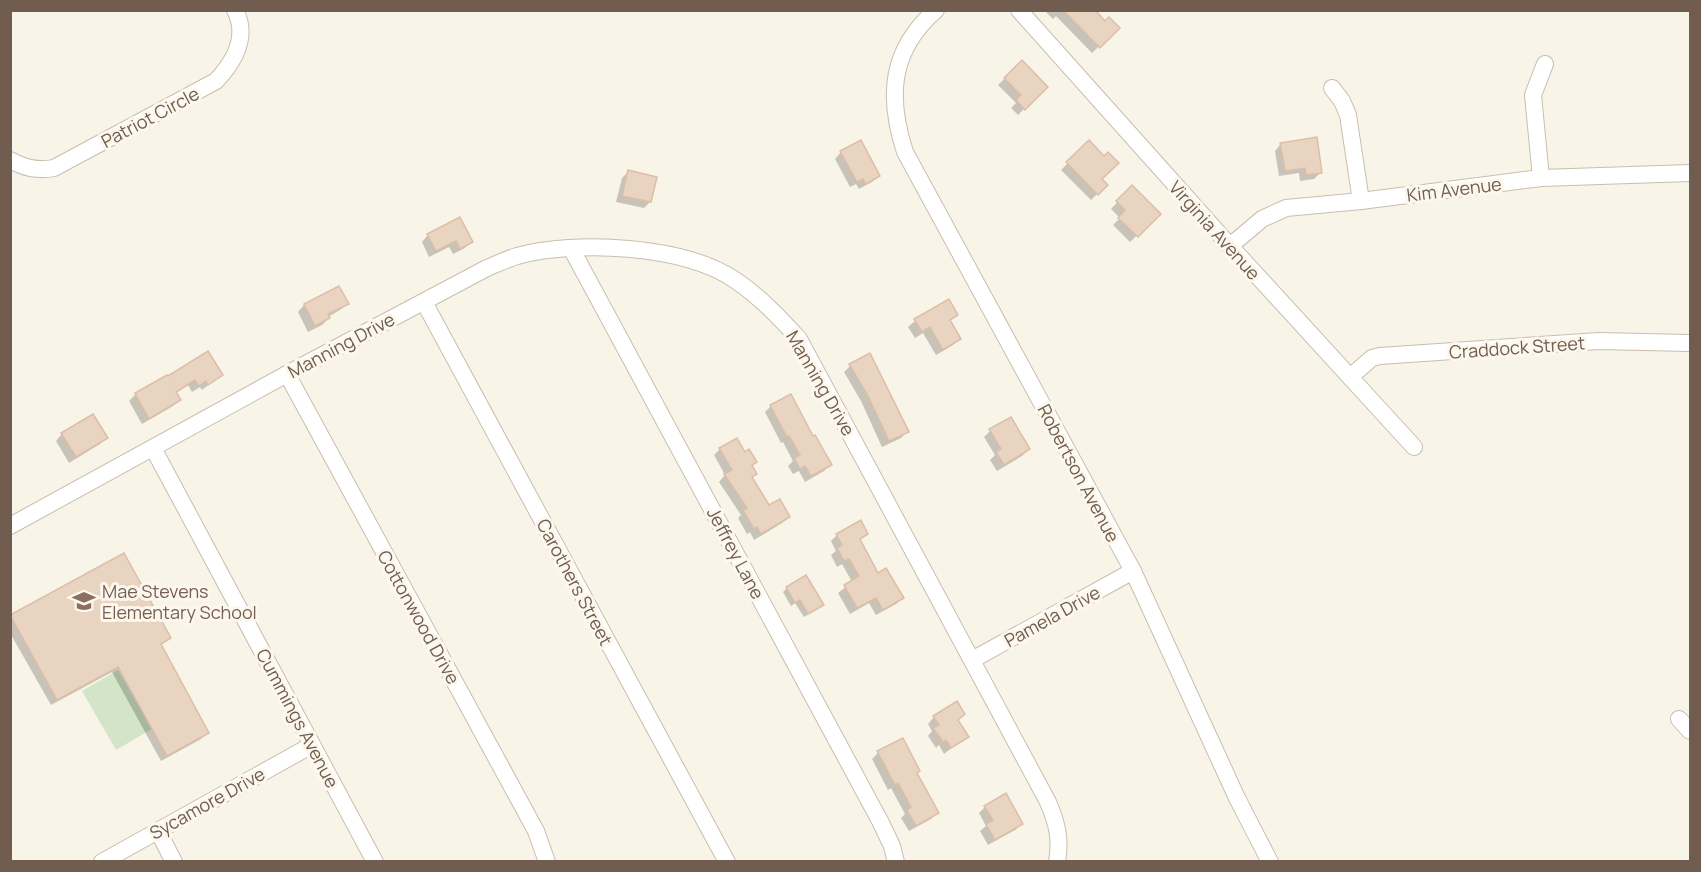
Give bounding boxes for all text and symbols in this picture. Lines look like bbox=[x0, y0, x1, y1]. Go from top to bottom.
street label: Patriot Circle bbox=[97, 81, 203, 153]
street label: Kim Avenue bbox=[1405, 171, 1503, 207]
street label: Virginia Avenue bbox=[1164, 175, 1266, 285]
street label: Manning Drive bbox=[283, 307, 399, 383]
street label: Manning Drive bbox=[781, 326, 861, 440]
street label: Craddock Street bbox=[1448, 330, 1586, 364]
street label: Robertson Avenue bbox=[1033, 400, 1125, 546]
street label: Jeffrey Lane bbox=[702, 503, 770, 603]
street label: Carothers Street bbox=[531, 514, 619, 650]
street label: Cottonwood Drive bbox=[372, 546, 466, 688]
place label: Mae Stevens Elementary School bbox=[102, 579, 257, 624]
street label: Pamela Drive bbox=[1000, 580, 1104, 652]
school or university icon: Mae Stevens Elementary School bbox=[71, 588, 97, 614]
street label: Cummings Avenue bbox=[251, 644, 345, 792]
street label: Sycamore Drive bbox=[145, 761, 269, 845]

